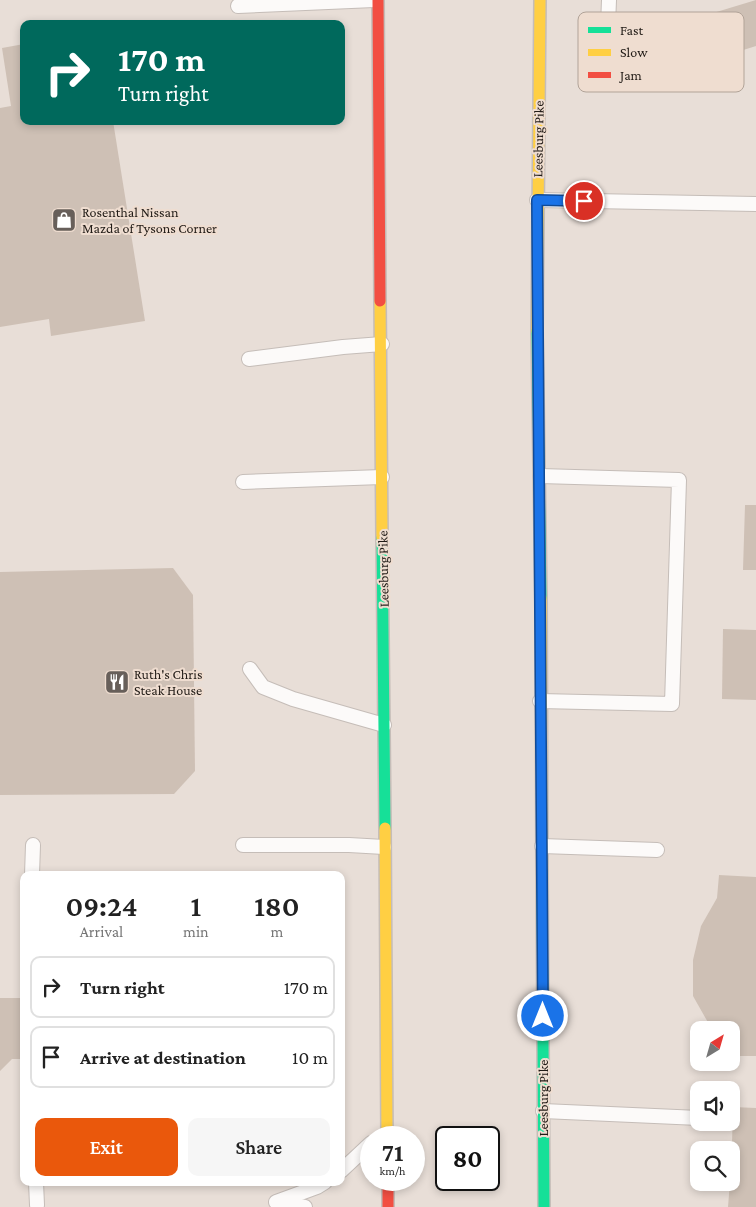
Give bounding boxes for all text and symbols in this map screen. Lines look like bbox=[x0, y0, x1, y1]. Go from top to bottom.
legend bbox=[578, 12, 744, 92]
text: Fast bbox=[620, 22, 644, 38]
icon: right bbox=[35, 40, 100, 105]
text: 170 m bbox=[118, 40, 205, 79]
text: Slow bbox=[620, 44, 648, 60]
text: Jam bbox=[618, 67, 642, 83]
text: Turn right bbox=[118, 81, 209, 106]
street label: Leesburg Pike bbox=[529, 100, 547, 178]
pin bbox=[563, 180, 605, 222]
icon: arrive bbox=[570, 187, 598, 215]
place label: Rosenthal Nissan Mazda of Tysons Corner bbox=[82, 204, 217, 236]
shop icon: Rosenthal Nissan Mazda of Tysons Corner bbox=[51, 207, 77, 233]
street label: Leesburg Pike bbox=[374, 530, 392, 608]
place label: Ruth's Chris Steak House bbox=[134, 666, 202, 698]
restaurant icon: Ruth's Chris Steak House bbox=[104, 669, 130, 695]
text: 09:24 bbox=[65, 889, 138, 922]
text: 1 bbox=[191, 889, 201, 922]
text: 180 bbox=[254, 889, 300, 922]
text: Arrival bbox=[80, 923, 123, 940]
text: min bbox=[183, 923, 209, 940]
text: m bbox=[270, 923, 283, 940]
icon: right bbox=[37, 973, 65, 1001]
text: Turn right bbox=[80, 977, 165, 998]
text: 170 m bbox=[284, 977, 328, 998]
position arrow bbox=[516, 989, 568, 1041]
north arrow bbox=[690, 1021, 740, 1071]
map controls bbox=[690, 1021, 740, 1191]
icon: arrive bbox=[37, 1043, 65, 1071]
text: Arrive at destination bbox=[80, 1047, 246, 1068]
text: 10 m bbox=[292, 1047, 328, 1068]
street label: Leesburg Pike bbox=[535, 1060, 551, 1136]
button: sound bbox=[690, 1081, 740, 1131]
button: Exit bbox=[35, 1118, 178, 1176]
button: Share bbox=[188, 1118, 330, 1176]
speed limit sign: 80 bbox=[435, 1126, 500, 1191]
text: 71 bbox=[382, 1139, 403, 1166]
button: search bbox=[690, 1141, 740, 1191]
text: km/h bbox=[380, 1164, 405, 1178]

